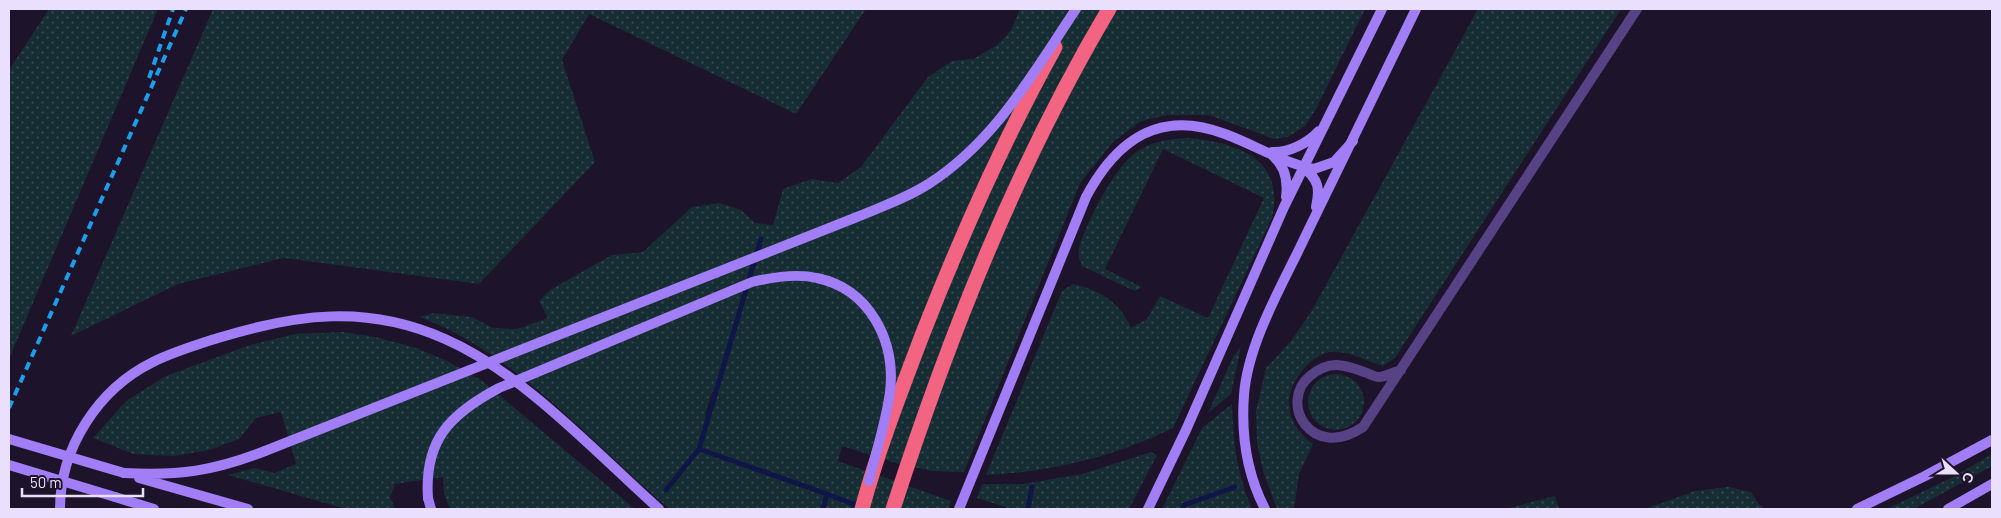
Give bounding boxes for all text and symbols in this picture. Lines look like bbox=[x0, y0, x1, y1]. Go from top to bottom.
north arrow bbox=[1931, 448, 1981, 498]
scale bar bbox=[22, 466, 144, 498]
text: С bbox=[1959, 470, 1978, 486]
text: 50 m bbox=[30, 473, 62, 491]

